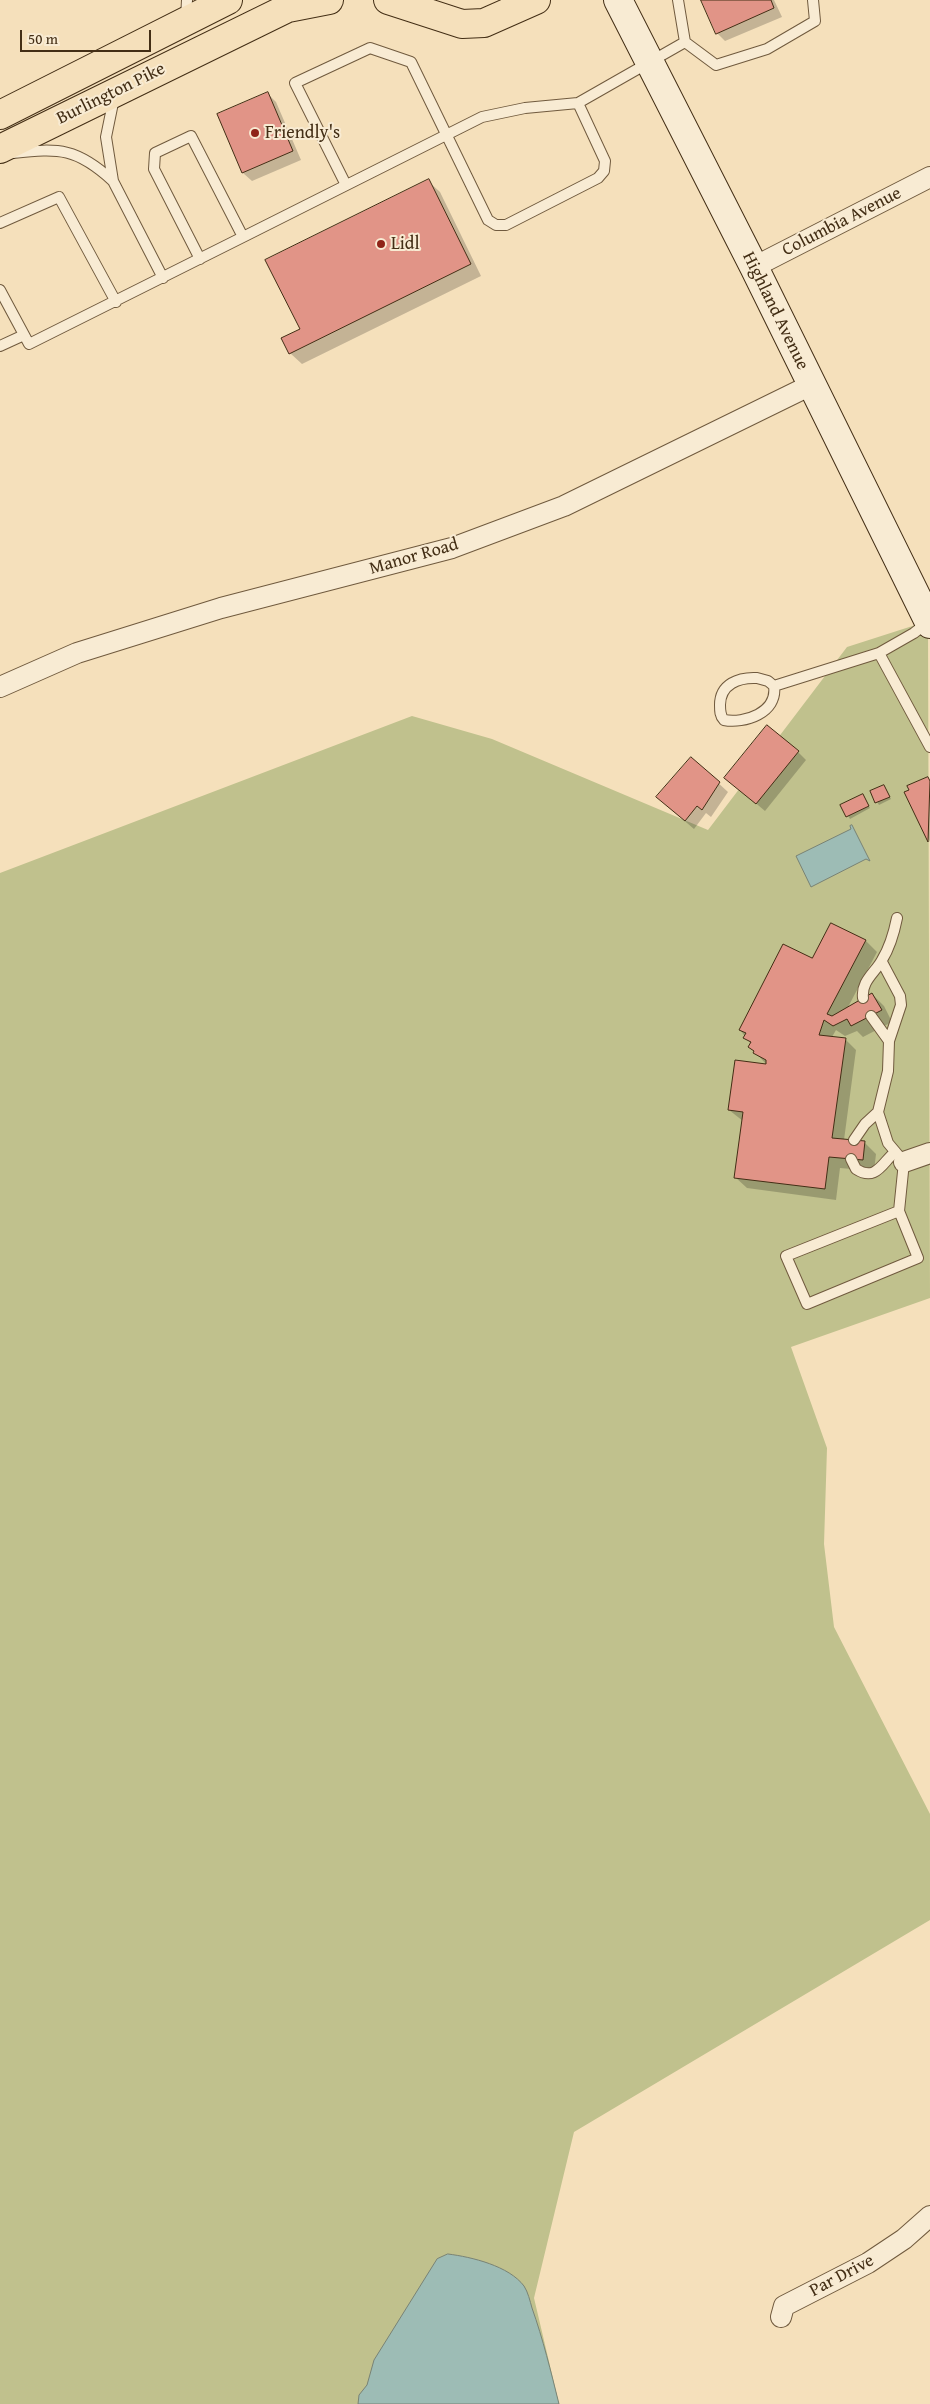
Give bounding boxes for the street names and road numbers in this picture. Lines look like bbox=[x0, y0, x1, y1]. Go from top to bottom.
street label: Burlington Pike bbox=[53, 58, 169, 130]
street label: Columbia Avenue bbox=[779, 183, 905, 261]
street label: Highland Avenue bbox=[737, 248, 813, 374]
street label: Manor Road bbox=[367, 534, 461, 580]
street label: Par Drive bbox=[806, 2250, 878, 2302]

